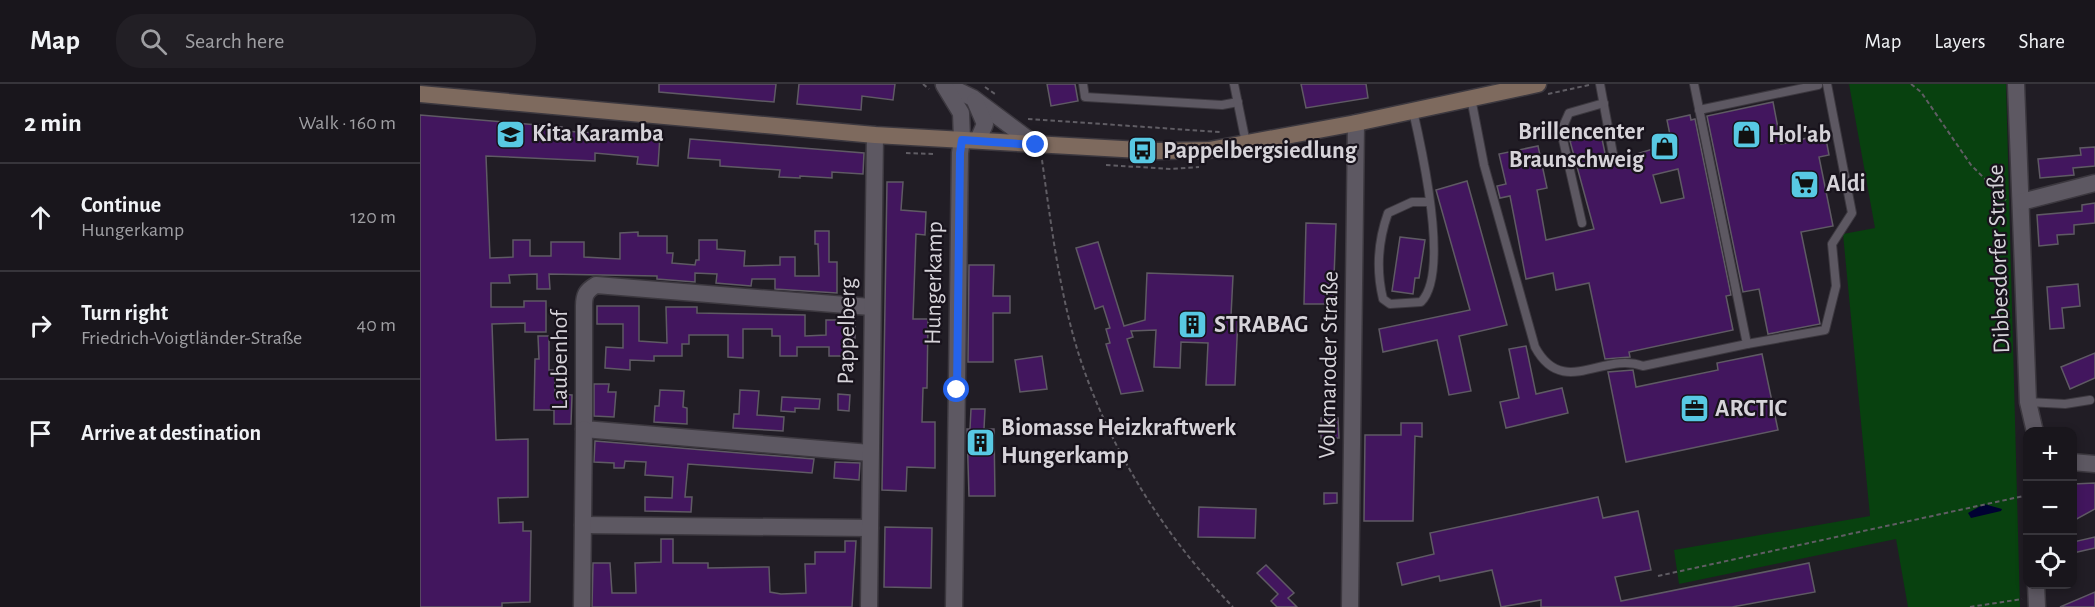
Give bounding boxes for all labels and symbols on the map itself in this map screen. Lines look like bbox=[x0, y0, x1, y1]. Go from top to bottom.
school or university icon: Kita Karamba bbox=[495, 118, 527, 150]
shop icon: Hol'ab bbox=[1731, 119, 1763, 151]
place label: Brillencenter Braunschweig bbox=[1509, 120, 1645, 172]
place label: Kita Karamba bbox=[532, 122, 664, 146]
place label: Hol'ab bbox=[1768, 123, 1831, 147]
shop icon: Brillencenter Braunschweig bbox=[1649, 130, 1681, 162]
route end bbox=[1022, 131, 1048, 157]
bus stop icon: Pappelbergsiedlung bbox=[1126, 135, 1158, 167]
place label: Pappelbergsiedlung bbox=[1163, 139, 1358, 163]
street label: Dibbesdorfer Straße bbox=[1984, 164, 2014, 354]
supermarket icon: Aldi bbox=[1789, 168, 1821, 200]
place label: Aldi bbox=[1826, 172, 1866, 196]
street label: Hungerkamp bbox=[921, 221, 947, 345]
street label: Volkmaroder Straße bbox=[1315, 271, 1343, 459]
street label: Pappelberg bbox=[834, 277, 860, 385]
street label: Laubenhof bbox=[548, 308, 572, 410]
building icon: STRABAG bbox=[1177, 309, 1209, 341]
place label: STRABAG bbox=[1214, 313, 1308, 337]
route start bbox=[943, 376, 969, 402]
office icon: ARCTIC bbox=[1678, 393, 1710, 425]
place label: ARCTIC bbox=[1715, 397, 1788, 421]
place label: Biomasse Heizkraftwerk Hungerkamp bbox=[1001, 416, 1236, 468]
building icon: Biomasse Heizkraftwerk Hungerkamp bbox=[964, 426, 996, 458]

